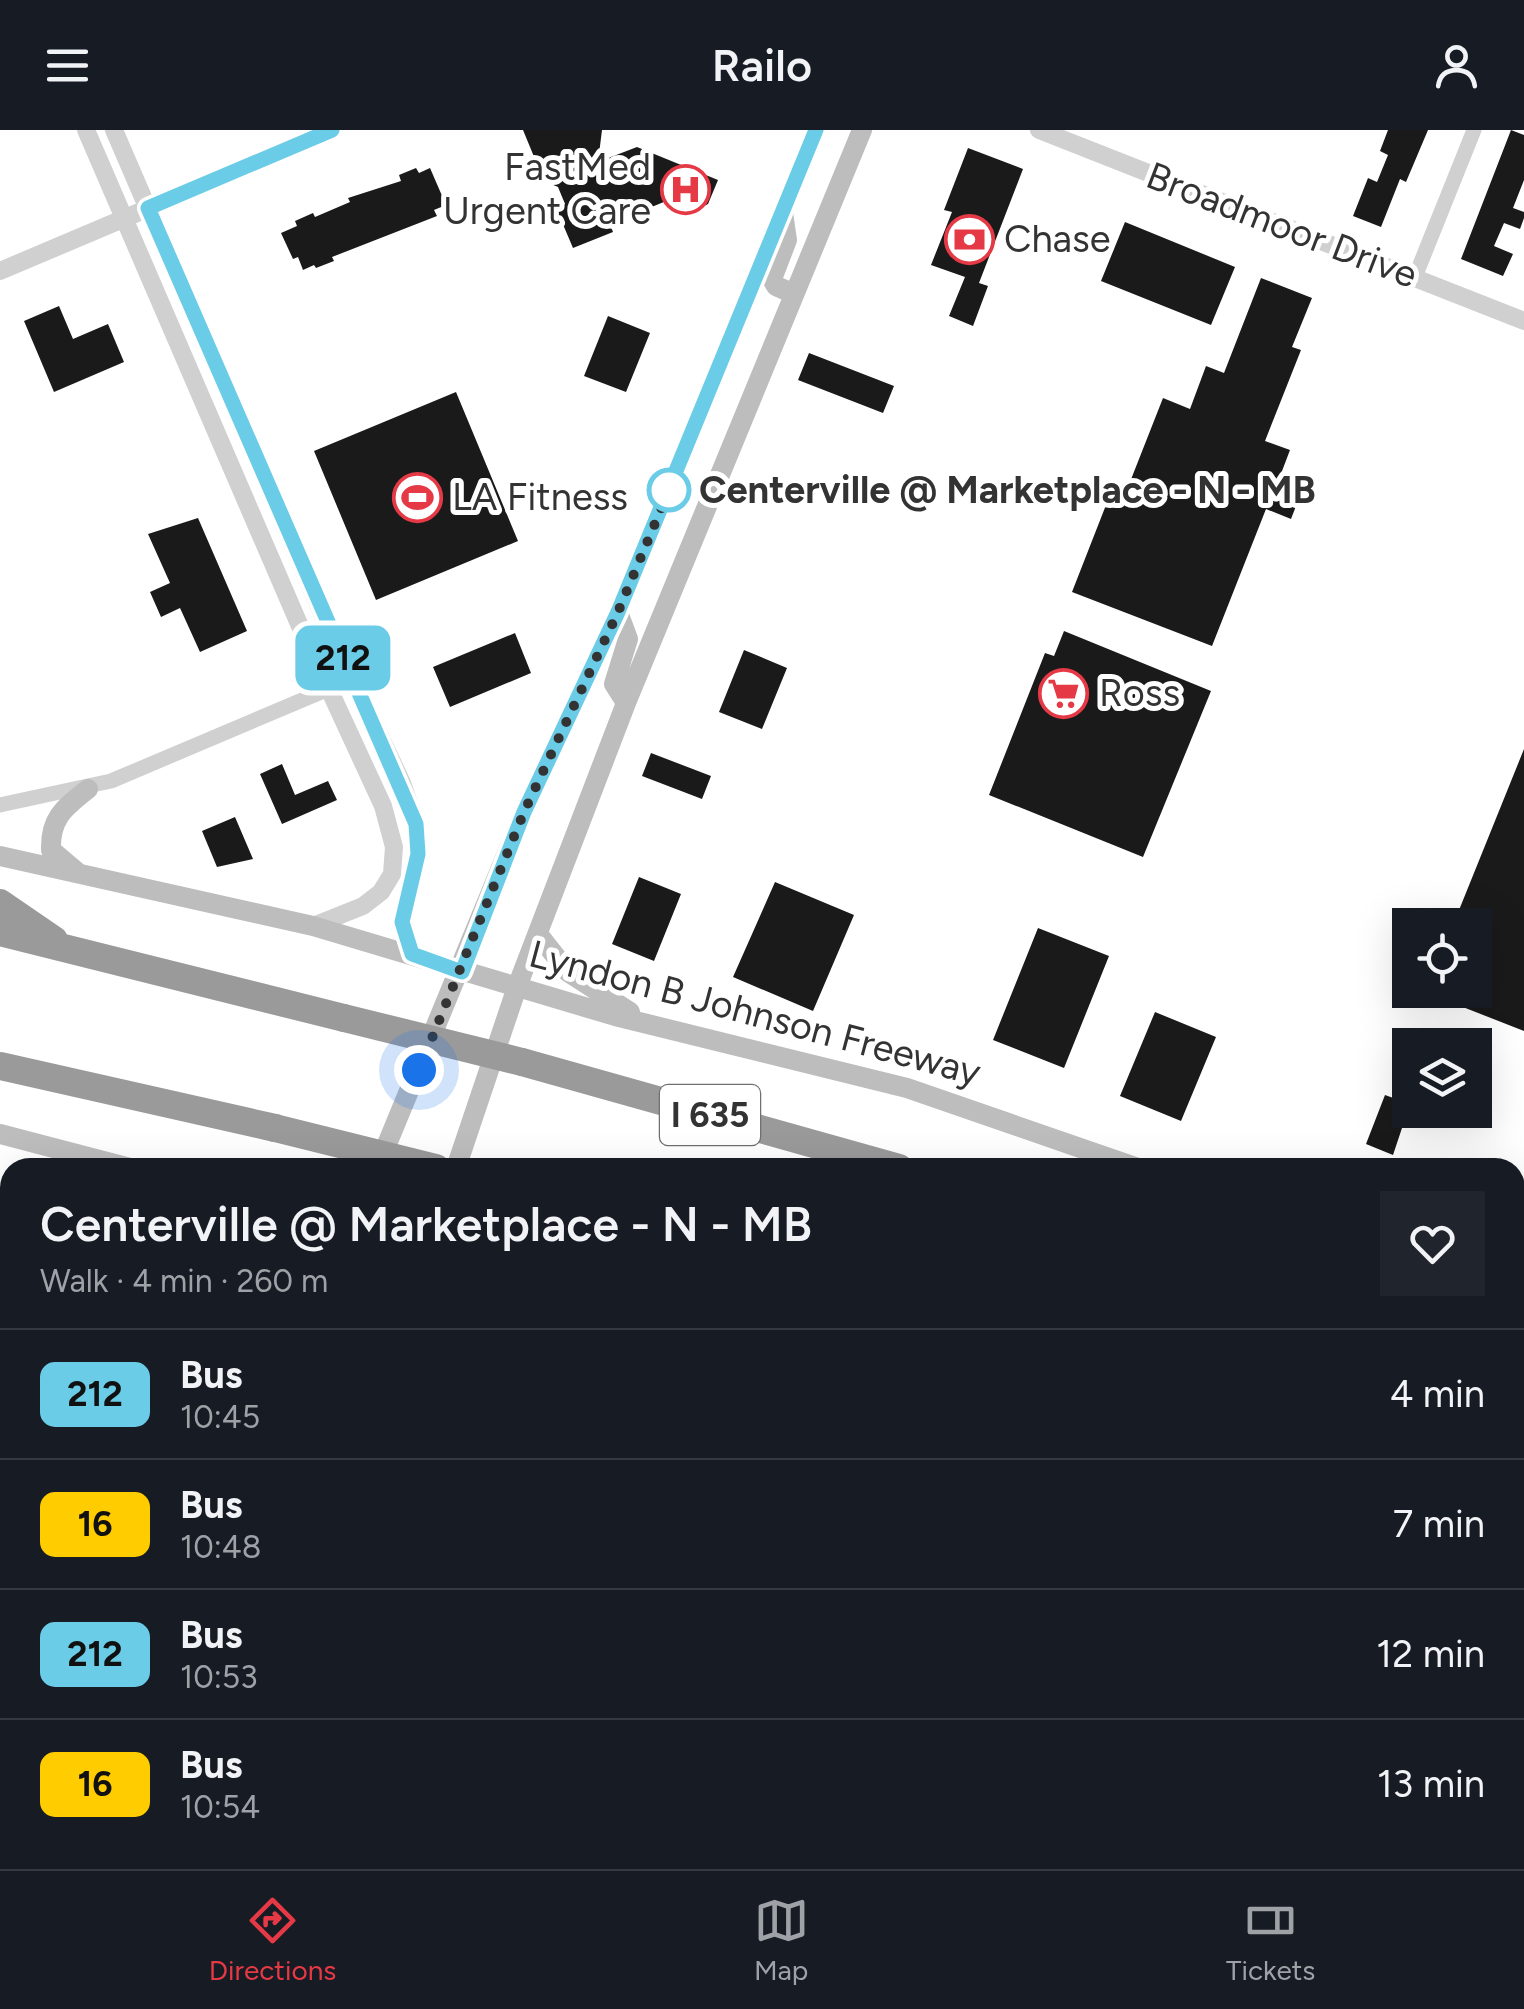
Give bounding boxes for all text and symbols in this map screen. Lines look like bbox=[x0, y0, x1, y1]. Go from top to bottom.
icon: menu bbox=[40, 38, 95, 93]
text: Railo bbox=[712, 38, 812, 92]
icon: person bbox=[1429, 38, 1484, 93]
place label: FastMed Urgent Care bbox=[443, 144, 651, 234]
street label: Broadmoor Drive bbox=[1140, 152, 1424, 298]
hospital icon: FastMed Urgent Care bbox=[660, 163, 712, 215]
bank icon: Chase bbox=[943, 213, 995, 265]
place label: Chase bbox=[1004, 216, 1110, 262]
place label: Centerville @ Marketplace - N - MB bbox=[699, 467, 1316, 513]
marker: Centerville @ Marketplace - N - MB bbox=[648, 469, 690, 511]
sports icon: LA Fitness bbox=[391, 471, 443, 523]
place label: LA Fitness bbox=[452, 474, 628, 520]
line badge: 212 bbox=[286, 626, 400, 690]
text: 212 bbox=[315, 637, 371, 679]
supermarket icon: Ross bbox=[1038, 667, 1090, 719]
place label: Ross bbox=[1099, 670, 1180, 716]
map controls bbox=[1392, 908, 1492, 1128]
button: locate bbox=[1392, 908, 1492, 1008]
street label: Lyndon B Johnson Freeway bbox=[524, 931, 986, 1095]
button: layers bbox=[1392, 1028, 1492, 1128]
your location bbox=[394, 1045, 444, 1095]
road number: I 635 bbox=[660, 1085, 760, 1145]
button: heart bbox=[1380, 1191, 1485, 1296]
text: Centerville @ Marketplace - N - MB bbox=[40, 1195, 812, 1253]
text: Walk · 4 min · 260 m bbox=[40, 1262, 328, 1300]
text: Bus bbox=[180, 1352, 243, 1398]
text: 4 min bbox=[1390, 1371, 1485, 1417]
text: 212 bbox=[67, 1373, 123, 1415]
text: 10:45 bbox=[180, 1398, 260, 1436]
text: Bus bbox=[180, 1482, 243, 1528]
text: 7 min bbox=[1393, 1501, 1485, 1547]
text: 16 bbox=[77, 1503, 113, 1545]
text: 10:48 bbox=[180, 1528, 261, 1566]
text: Bus bbox=[180, 1612, 243, 1658]
text: 12 min bbox=[1376, 1631, 1485, 1677]
text: 212 bbox=[67, 1633, 123, 1675]
text: 10:53 bbox=[180, 1658, 258, 1696]
text: Bus bbox=[180, 1742, 243, 1788]
text: 13 min bbox=[1377, 1761, 1485, 1807]
text: 16 bbox=[77, 1763, 113, 1805]
text: 10:54 bbox=[180, 1788, 260, 1826]
tab: Directions bbox=[209, 1893, 336, 1987]
tab: Map bbox=[754, 1893, 809, 1987]
tab: Tickets bbox=[1226, 1893, 1315, 1987]

